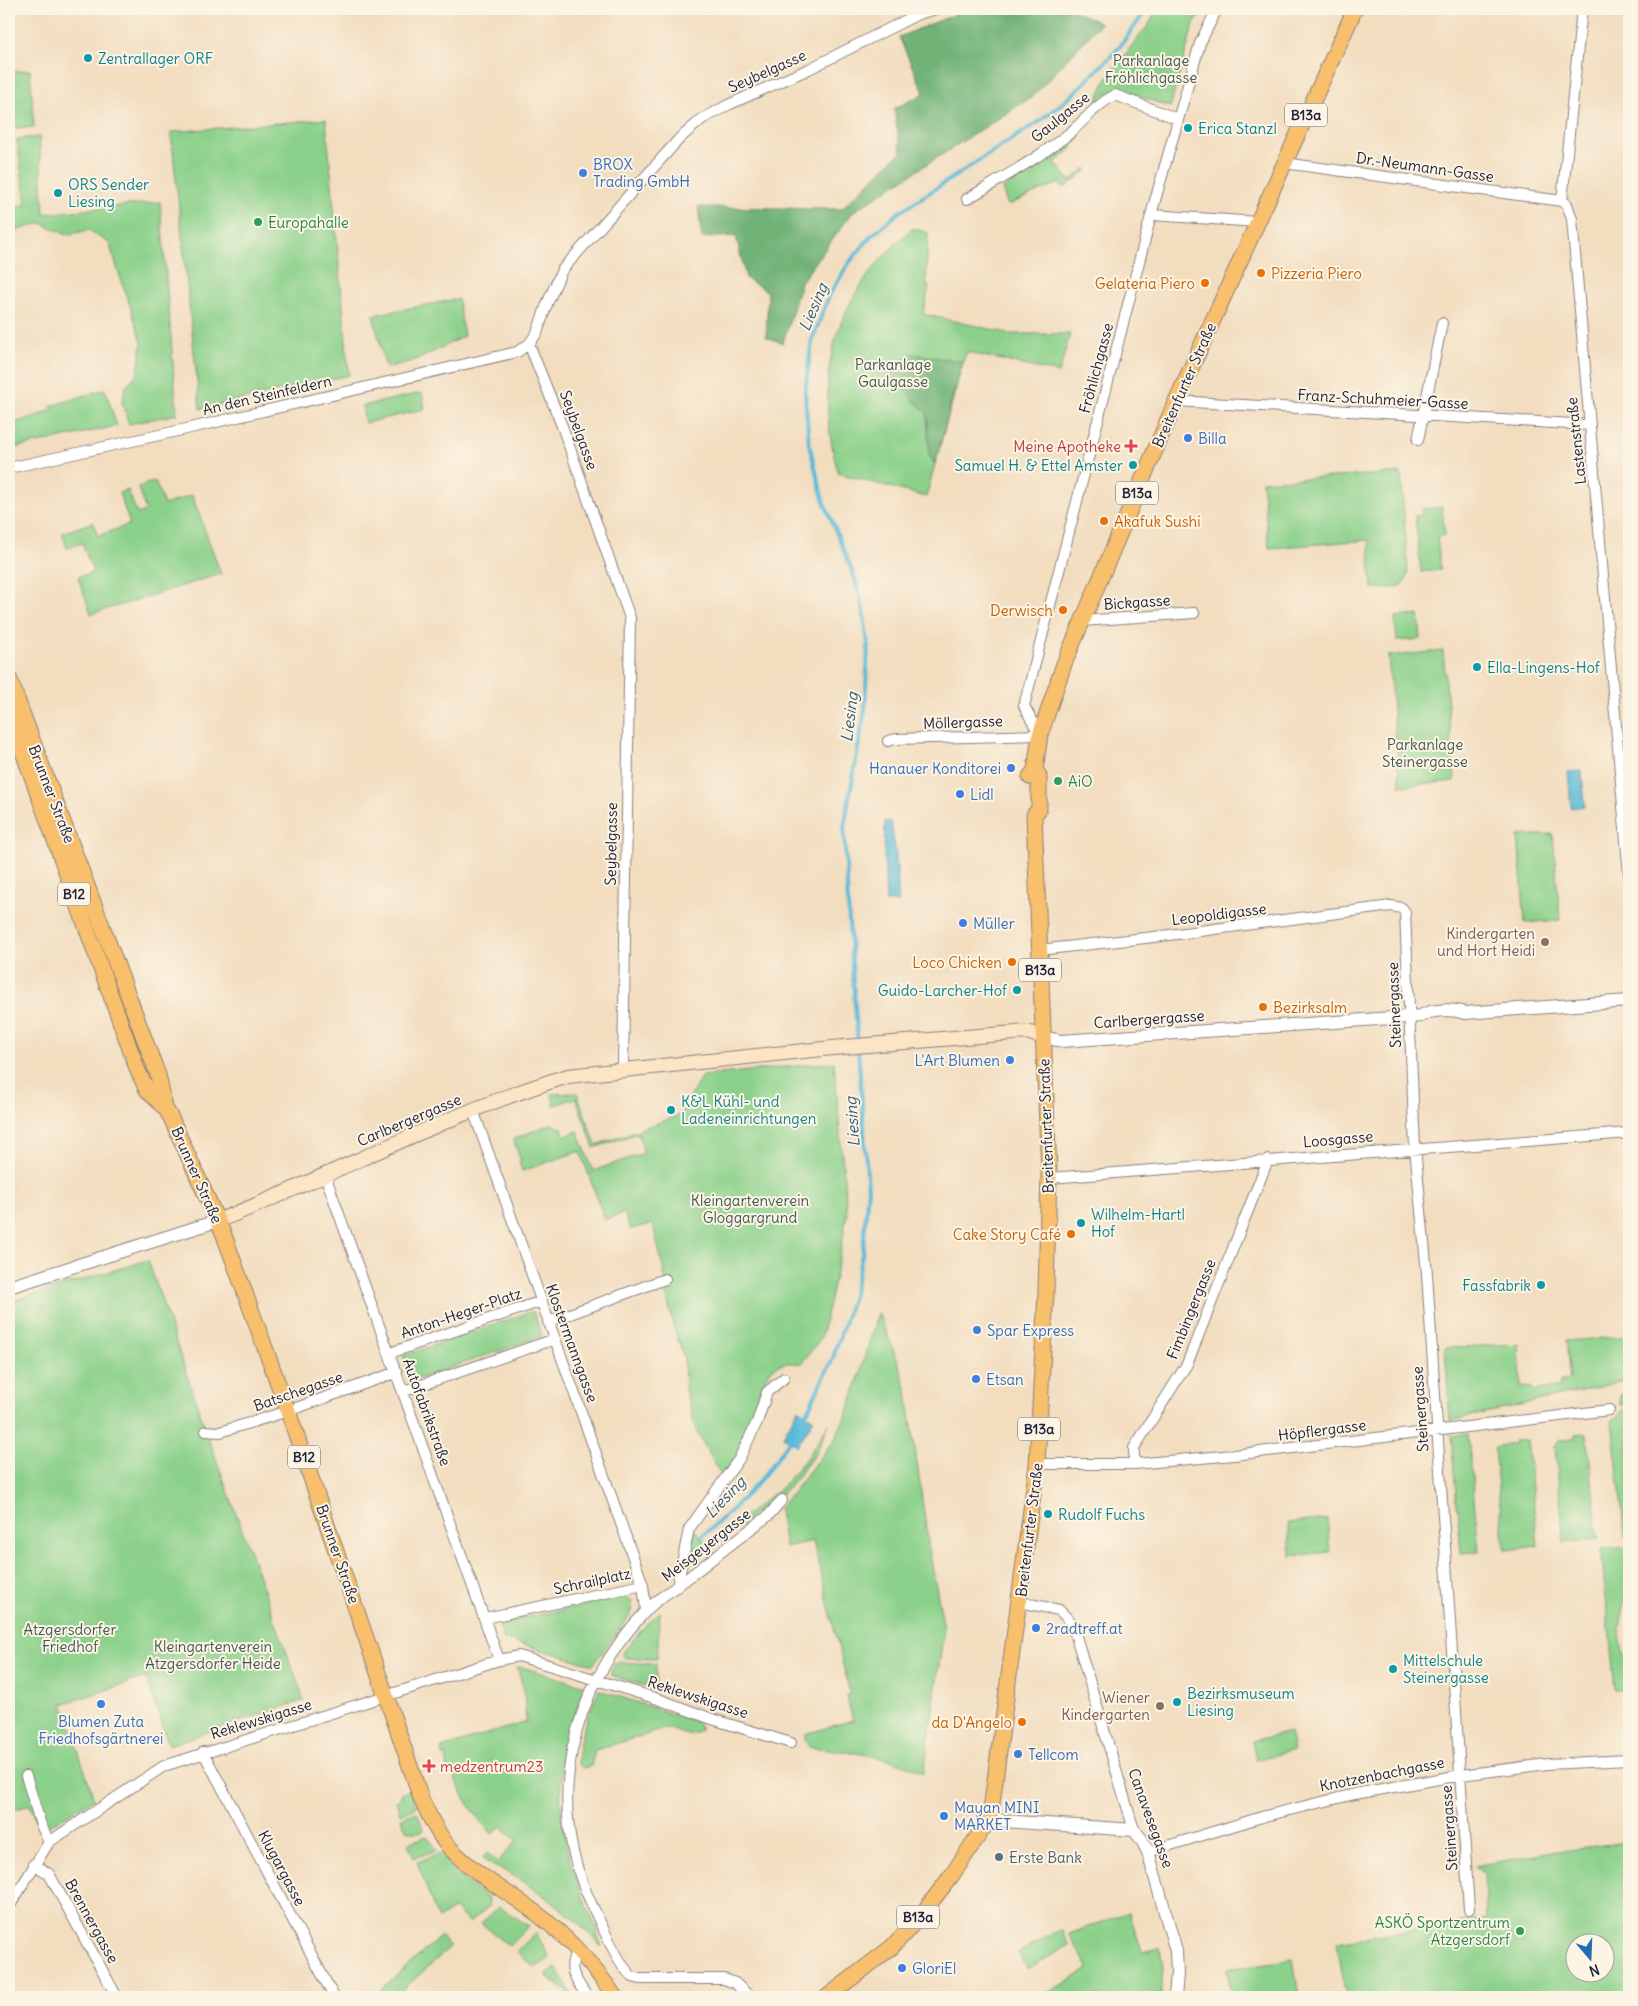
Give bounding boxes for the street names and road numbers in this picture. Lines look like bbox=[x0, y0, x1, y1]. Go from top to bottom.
street label: Seybelgasse bbox=[725, 45, 809, 97]
street label: Gaulgasse bbox=[1027, 88, 1093, 146]
road number: B13a bbox=[1285, 104, 1327, 126]
street label: Dr.-Neumann-Gasse bbox=[1355, 148, 1495, 186]
street label: Breitenfurter Straße bbox=[1148, 320, 1220, 450]
street label: Fröhlichgasse bbox=[1075, 321, 1117, 415]
street label: An den Steinfeldern bbox=[201, 371, 334, 419]
street label: Franz-Schuhmeier-Gasse bbox=[1297, 385, 1469, 413]
street label: Seybelgasse bbox=[556, 388, 602, 472]
street label: Lastenstraße bbox=[1562, 396, 1590, 486]
road number: B13a bbox=[1116, 482, 1158, 504]
street label: Bickgasse bbox=[1103, 590, 1171, 614]
street label: Möllergasse bbox=[923, 711, 1003, 733]
street label: Brunner Straße bbox=[25, 742, 79, 846]
street label: Seybelgasse bbox=[601, 802, 621, 886]
road number: B12 bbox=[58, 882, 90, 906]
street label: Leopoldigasse bbox=[1170, 899, 1268, 929]
road number: B13a bbox=[1019, 958, 1061, 982]
street label: Steinergasse bbox=[1383, 962, 1405, 1048]
street label: Carlbergergasse bbox=[1093, 1006, 1205, 1032]
street label: Breitenfurter Straße bbox=[1034, 1058, 1058, 1194]
street label: Carlbergergasse bbox=[354, 1090, 464, 1150]
street label: Brunner Straße bbox=[167, 1124, 227, 1226]
street label: Loosgasse bbox=[1302, 1126, 1374, 1152]
street label: Fimbingergasse bbox=[1162, 1256, 1220, 1362]
street label: Klostermanngasse bbox=[542, 1281, 602, 1405]
street label: Anton-Heger-Platz bbox=[398, 1283, 524, 1343]
street label: Autofabrikstraße bbox=[399, 1356, 455, 1468]
street label: Steinergasse bbox=[1408, 1366, 1432, 1452]
street label: Batschegasse bbox=[251, 1367, 345, 1415]
street label: Höpflergasse bbox=[1277, 1415, 1367, 1445]
road number: B13a bbox=[1018, 1418, 1060, 1440]
road number: B12 bbox=[288, 1445, 320, 1468]
street label: Breitenfurter Straße bbox=[1011, 1462, 1047, 1598]
street label: Brunner Straße bbox=[312, 1502, 364, 1606]
street label: Meisgeyergasse bbox=[658, 1504, 754, 1586]
street label: Schrailplatz bbox=[552, 1564, 632, 1598]
street label: Reklewskigasse bbox=[645, 1672, 751, 1722]
street label: Reklewskigasse bbox=[208, 1695, 314, 1743]
street label: Knotzenbachgasse bbox=[1318, 1753, 1446, 1795]
street label: Canavesegasse bbox=[1124, 1766, 1178, 1870]
street label: Steinergasse bbox=[1437, 1785, 1461, 1871]
street label: Klugargasse bbox=[254, 1827, 310, 1909]
street label: Brennergasse bbox=[61, 1875, 123, 1967]
road number: B13a bbox=[897, 1905, 939, 1928]

